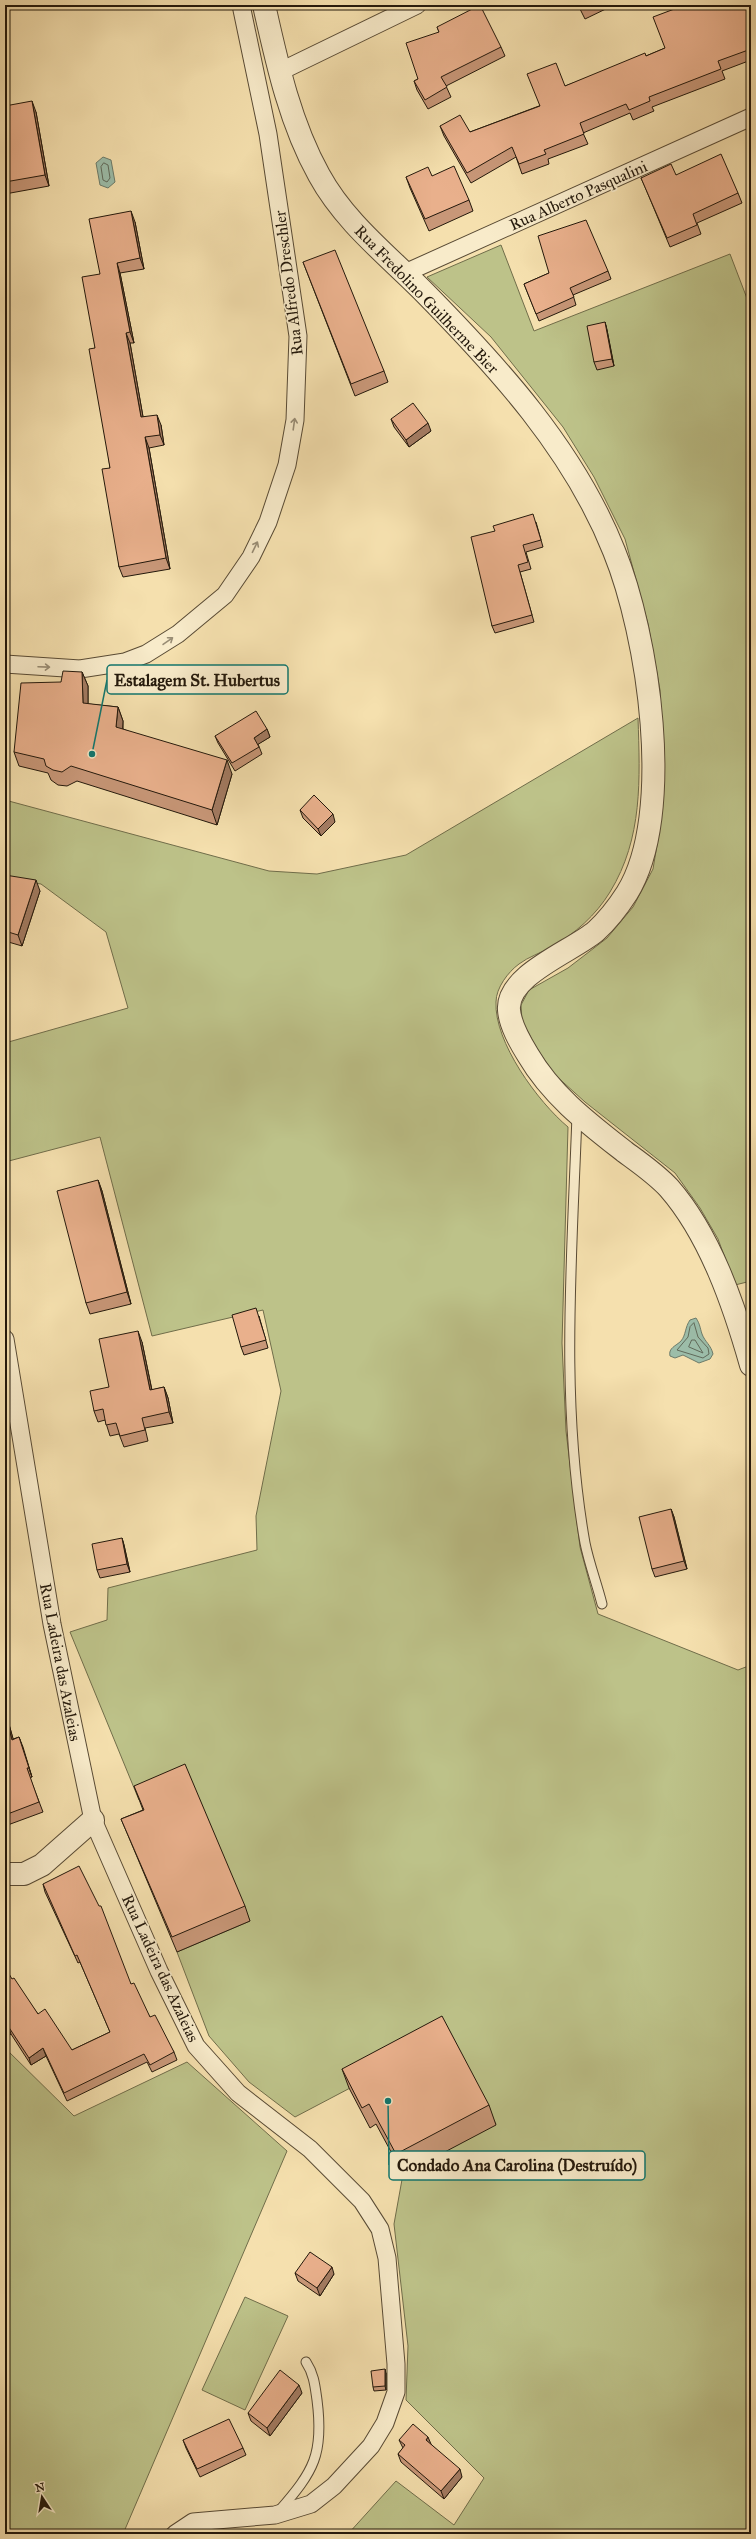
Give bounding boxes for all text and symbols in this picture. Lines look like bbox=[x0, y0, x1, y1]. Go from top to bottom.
street label: Rua Alberto Pasqualini bbox=[506, 156, 651, 235]
street label: Rua Alfredo Dreschler bbox=[270, 209, 307, 357]
street label: Rua Fredolino Guilherme Bier bbox=[351, 221, 503, 378]
one-way arrow bbox=[290, 418, 298, 431]
one-way arrow bbox=[252, 542, 259, 554]
one-way arrow bbox=[163, 637, 174, 645]
one-way arrow bbox=[37, 663, 50, 671]
callout: Estalagem St. Hubertus bbox=[107, 665, 288, 694]
text: Estalagem St. Hubertus bbox=[114, 670, 280, 691]
street label: Rua Ladeira das Azaleias bbox=[36, 1581, 85, 1743]
street label: Rua Ladeira das Azaleias bbox=[118, 1891, 203, 2045]
callout: Condado Ana Carolina (Destruído) bbox=[389, 2151, 645, 2180]
text: Condado Ana Carolina (Destruído) bbox=[397, 2155, 637, 2176]
north arrow bbox=[22, 2477, 62, 2517]
text: N bbox=[34, 2480, 47, 2495]

